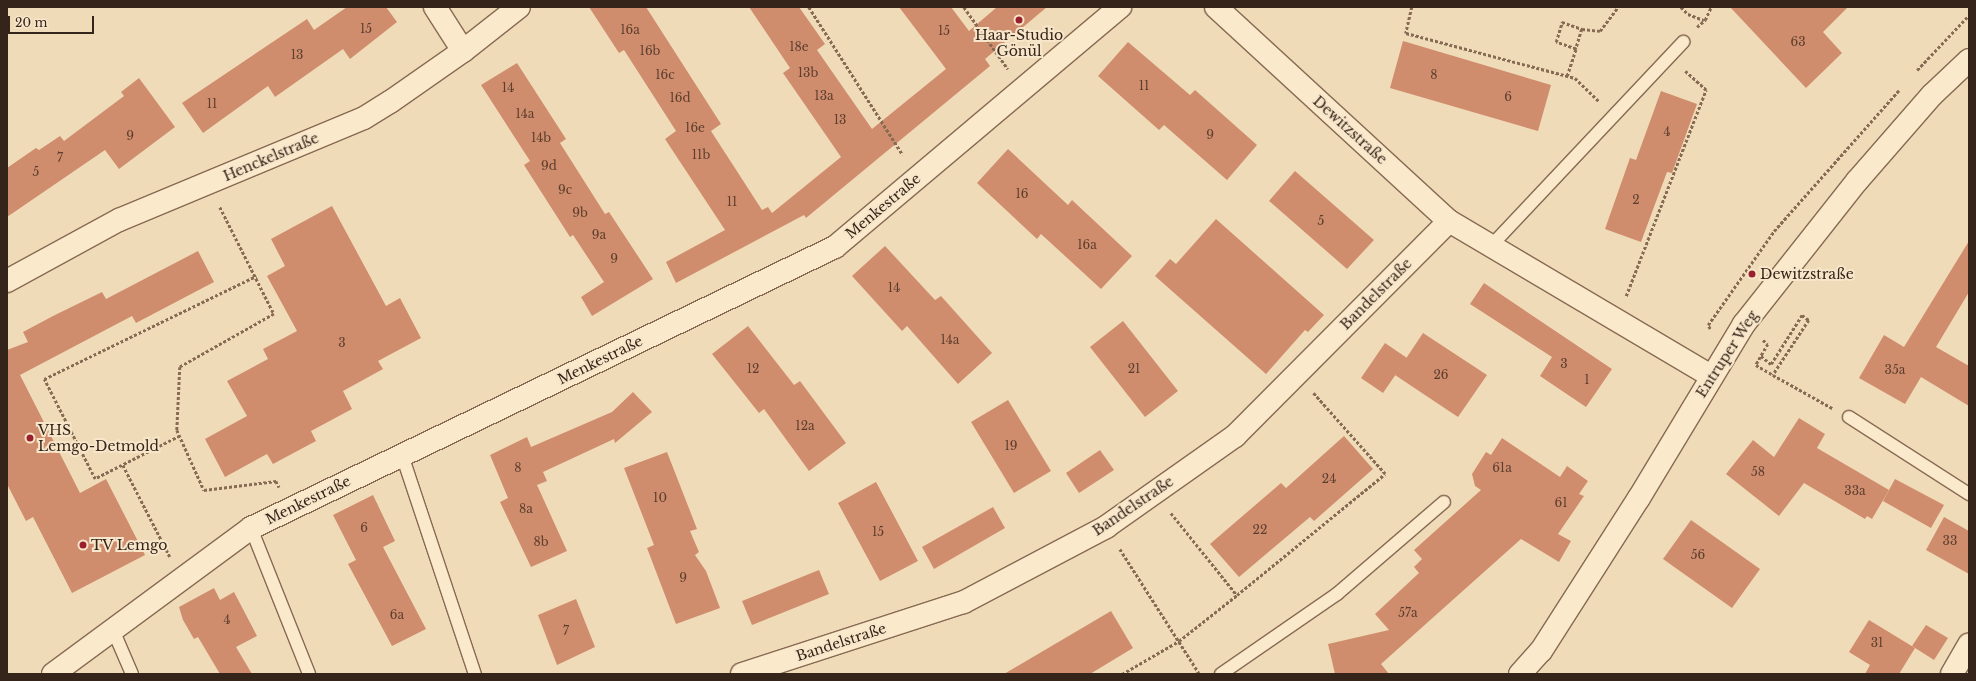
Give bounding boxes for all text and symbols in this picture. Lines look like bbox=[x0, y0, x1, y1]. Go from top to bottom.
scale bar bbox=[10, 8, 96, 34]
text: 20 m bbox=[15, 15, 47, 30]
marker: Haar-Studio Gönül bbox=[1014, 15, 1024, 25]
house number: 15 bbox=[360, 22, 372, 36]
house number: 16a bbox=[620, 23, 640, 37]
house number: 15 bbox=[938, 24, 950, 38]
place label: Haar-Studio Gönül bbox=[975, 27, 1063, 60]
house number: 63 bbox=[1790, 35, 1806, 49]
house number: 18e bbox=[789, 40, 809, 54]
house number: 16b bbox=[640, 44, 660, 58]
house number: 13 bbox=[291, 48, 303, 62]
house number: 13b bbox=[798, 66, 818, 80]
house number: 16c bbox=[655, 68, 675, 82]
house number: 8 bbox=[1430, 68, 1438, 82]
house number: 11 bbox=[1139, 79, 1149, 93]
house number: 14 bbox=[502, 81, 514, 95]
house number: 13a bbox=[814, 89, 834, 103]
house number: 6 bbox=[1504, 90, 1512, 104]
house number: 16d bbox=[669, 91, 691, 105]
street label: Dewitzstraße bbox=[1310, 92, 1390, 168]
house number: 11 bbox=[207, 97, 217, 111]
house number: 14a bbox=[515, 107, 535, 121]
house number: 13 bbox=[834, 113, 846, 127]
house number: 16e bbox=[685, 121, 705, 135]
house number: 4 bbox=[1663, 125, 1671, 139]
house number: 9 bbox=[1206, 128, 1214, 142]
house number: 9 bbox=[126, 129, 134, 143]
street label: Henckelstraße bbox=[221, 129, 321, 185]
house number: 14b bbox=[531, 131, 551, 145]
house number: 11b bbox=[692, 148, 710, 162]
house number: 7 bbox=[57, 151, 63, 165]
house number: 9d bbox=[541, 159, 557, 173]
house number: 5 bbox=[33, 165, 39, 179]
street label: Menkestraße bbox=[842, 170, 924, 242]
house number: 9c bbox=[558, 183, 572, 197]
house number: 16 bbox=[1015, 187, 1029, 201]
house number: 2 bbox=[1632, 193, 1640, 207]
house number: 11 bbox=[727, 195, 737, 209]
house number: 9b bbox=[572, 206, 588, 220]
house number: 5 bbox=[1318, 214, 1324, 228]
house number: 9a bbox=[592, 228, 606, 242]
house number: 16a bbox=[1077, 238, 1097, 252]
house number: 9 bbox=[610, 252, 618, 266]
street label: Bandelstraße bbox=[1337, 255, 1415, 333]
place label: Dewitzstraße bbox=[1760, 266, 1854, 282]
marker: Dewitzstraße bbox=[1747, 269, 1757, 279]
house number: 14 bbox=[888, 281, 900, 295]
street label: Entruper Weg bbox=[1692, 307, 1762, 401]
street label: Menkestraße bbox=[555, 332, 645, 388]
house number: 14a bbox=[940, 333, 960, 347]
house number: 3 bbox=[338, 336, 346, 350]
house number: 3 bbox=[1560, 357, 1568, 371]
house number: 12 bbox=[747, 362, 759, 376]
house number: 21 bbox=[1128, 362, 1140, 376]
house number: 35a bbox=[1885, 363, 1905, 377]
house number: 26 bbox=[1433, 368, 1449, 382]
house number: 1 bbox=[1584, 373, 1590, 387]
house number: 12a bbox=[795, 419, 815, 433]
place label: VHS Lemgo-Detmold bbox=[38, 422, 159, 454]
marker: VHS Lemgo-Detmold bbox=[25, 433, 35, 443]
house number: 19 bbox=[1004, 439, 1018, 453]
house number: 8 bbox=[514, 461, 522, 475]
house number: 61a bbox=[1492, 461, 1512, 475]
house number: 58 bbox=[1751, 465, 1765, 479]
street label: Menkestraße bbox=[263, 472, 353, 528]
house number: 24 bbox=[1322, 472, 1336, 486]
street label: Bandelstraße bbox=[1089, 473, 1177, 539]
house number: 33a bbox=[1844, 484, 1866, 498]
house number: 10 bbox=[653, 491, 667, 505]
house number: 61 bbox=[1554, 496, 1568, 510]
house number: 8a bbox=[519, 502, 533, 516]
house number: 6 bbox=[360, 521, 368, 535]
house number: 22 bbox=[1253, 523, 1267, 537]
house number: 15 bbox=[872, 525, 884, 539]
house number: 33 bbox=[1943, 534, 1957, 548]
house number: 8b bbox=[533, 535, 549, 549]
place label: TV Lemgo bbox=[91, 537, 168, 553]
marker: TV Lemgo bbox=[78, 540, 88, 550]
house number: 56 bbox=[1691, 548, 1705, 562]
house number: 9 bbox=[679, 571, 687, 585]
house number: 57a bbox=[1398, 606, 1418, 620]
house number: 6a bbox=[390, 608, 404, 622]
house number: 4 bbox=[223, 613, 231, 627]
street label: Bandelstraße bbox=[794, 620, 888, 664]
house number: 7 bbox=[563, 624, 569, 638]
house number: 31 bbox=[1871, 636, 1883, 650]

